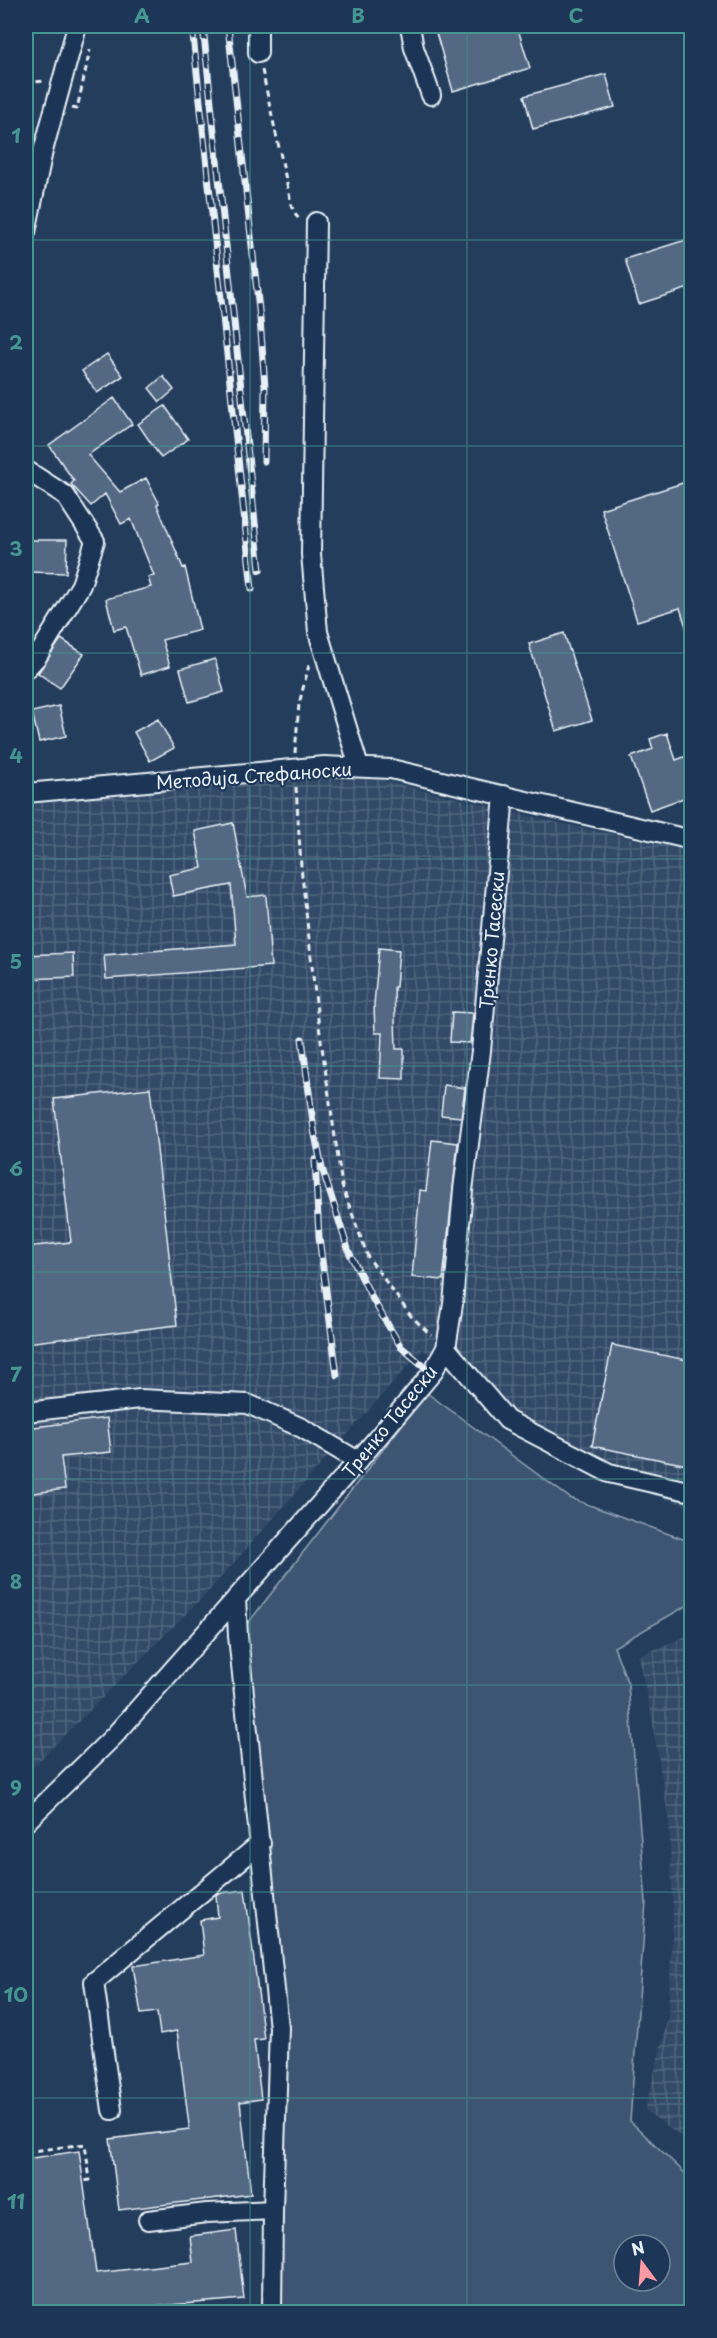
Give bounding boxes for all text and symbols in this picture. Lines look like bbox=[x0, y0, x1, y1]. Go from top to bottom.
text: A bbox=[134, 0, 150, 30]
text: B bbox=[351, 0, 365, 30]
text: C bbox=[568, 0, 584, 30]
text: 1 bbox=[11, 120, 21, 150]
text: 2 bbox=[9, 327, 23, 357]
text: 3 bbox=[9, 533, 23, 563]
text: 4 bbox=[9, 740, 23, 770]
street label: Методија Стефаноски bbox=[155, 755, 353, 795]
street label: Тренко Тасески bbox=[472, 870, 510, 1010]
text: 5 bbox=[10, 946, 22, 976]
text: 6 bbox=[9, 1153, 23, 1183]
text: 7 bbox=[10, 1359, 22, 1389]
street label: Тренко Тасески bbox=[335, 1359, 443, 1483]
text: 8 bbox=[10, 1566, 22, 1596]
text: 9 bbox=[10, 1772, 22, 1802]
text: 10 bbox=[4, 1979, 28, 2009]
text: 11 bbox=[7, 2186, 25, 2216]
north arrow bbox=[612, 2233, 672, 2293]
text: N bbox=[628, 2234, 647, 2261]

